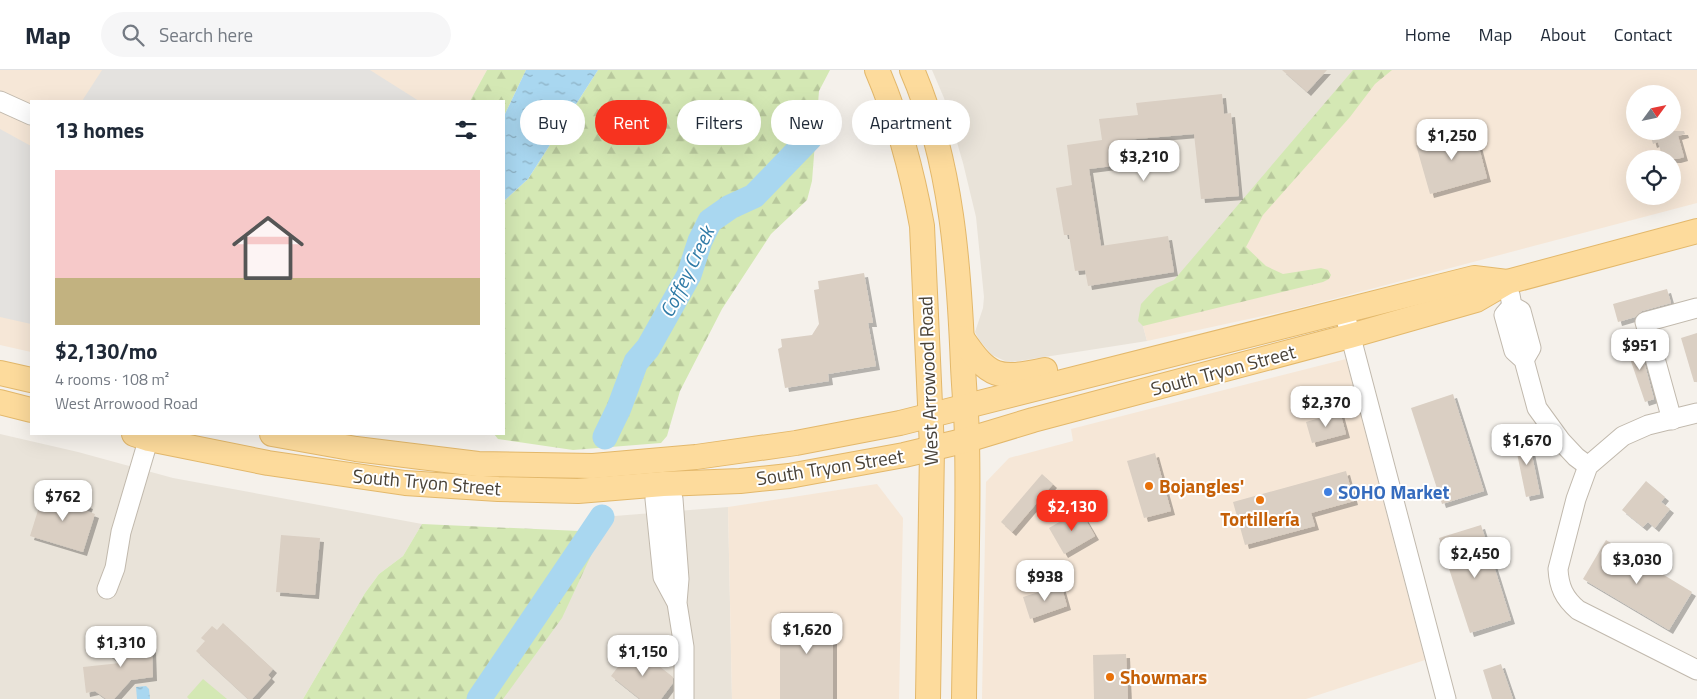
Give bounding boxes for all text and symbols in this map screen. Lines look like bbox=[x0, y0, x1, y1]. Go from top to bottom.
search box bbox=[101, 12, 451, 57]
text: Map bbox=[25, 17, 71, 53]
text: Search here bbox=[159, 20, 253, 49]
icon: search bbox=[119, 21, 147, 49]
text: Home bbox=[1405, 21, 1451, 48]
text: Map bbox=[1479, 21, 1512, 48]
text: About bbox=[1540, 21, 1586, 48]
text: Contact bbox=[1614, 21, 1672, 48]
north arrow bbox=[1626, 85, 1681, 140]
map controls bbox=[1626, 85, 1681, 205]
chip: Buy bbox=[520, 100, 585, 145]
chip: Rent bbox=[595, 100, 667, 145]
chip: Filters bbox=[677, 100, 761, 145]
chip: New bbox=[771, 100, 842, 145]
chip: Apartment bbox=[852, 100, 970, 145]
text: 13 homes bbox=[55, 114, 144, 146]
icon: filters bbox=[452, 116, 480, 144]
pin: $1,250 bbox=[1411, 118, 1493, 161]
text: $1,250 bbox=[1427, 123, 1477, 147]
pin: $3,210 bbox=[1103, 140, 1185, 182]
text: $3,210 bbox=[1119, 144, 1169, 168]
button: locate bbox=[1626, 150, 1681, 205]
icon: home bbox=[223, 203, 313, 293]
water label: Coffey Creek bbox=[651, 219, 723, 323]
street label: West Arrowood Road bbox=[910, 296, 945, 466]
pin: $951 bbox=[1610, 328, 1670, 371]
text: $951 bbox=[1622, 333, 1658, 357]
text: $2,130/mo bbox=[55, 335, 157, 367]
street label: South Tryon Street bbox=[1147, 336, 1299, 403]
text: 4 rooms · 108 m² bbox=[55, 367, 169, 391]
pin: $2,370 bbox=[1285, 386, 1367, 428]
text: $2,370 bbox=[1301, 390, 1351, 414]
text: West Arrowood Road bbox=[55, 391, 198, 415]
pin: $1,670 bbox=[1486, 424, 1568, 466]
text: $1,670 bbox=[1502, 428, 1552, 452]
street label: South Tryon Street bbox=[754, 440, 906, 492]
street label: South Tryon Street bbox=[352, 461, 503, 502]
place label: Bojangles' bbox=[1159, 471, 1244, 500]
place label: SOHO Market bbox=[1338, 477, 1450, 506]
pin: $762 bbox=[33, 480, 93, 522]
marker: Bojangles' bbox=[1143, 480, 1155, 492]
text: $762 bbox=[45, 484, 81, 508]
marker: SOHO Market bbox=[1322, 486, 1334, 498]
pin: $2,130 bbox=[1031, 490, 1113, 532]
text: $2,130 bbox=[1047, 494, 1097, 518]
marker: Tortillería bbox=[1254, 494, 1266, 506]
place label: Tortillería bbox=[1220, 504, 1300, 533]
pin: $2,450 bbox=[1434, 536, 1516, 579]
text: $2,450 bbox=[1450, 541, 1500, 565]
pin: $3,030 bbox=[1596, 542, 1678, 585]
text: $3,030 bbox=[1612, 547, 1662, 571]
pin: $938 bbox=[1015, 560, 1075, 602]
text: $938 bbox=[1027, 564, 1063, 588]
pin: $1,620 bbox=[766, 612, 848, 655]
text: $1,620 bbox=[782, 617, 832, 641]
pin: $1,310 bbox=[80, 626, 162, 668]
text: $1,310 bbox=[96, 630, 146, 654]
pin: $1,150 bbox=[602, 634, 684, 677]
text: $1,150 bbox=[618, 639, 668, 663]
place label: Showmars bbox=[1120, 662, 1207, 691]
marker: Showmars bbox=[1104, 671, 1116, 683]

